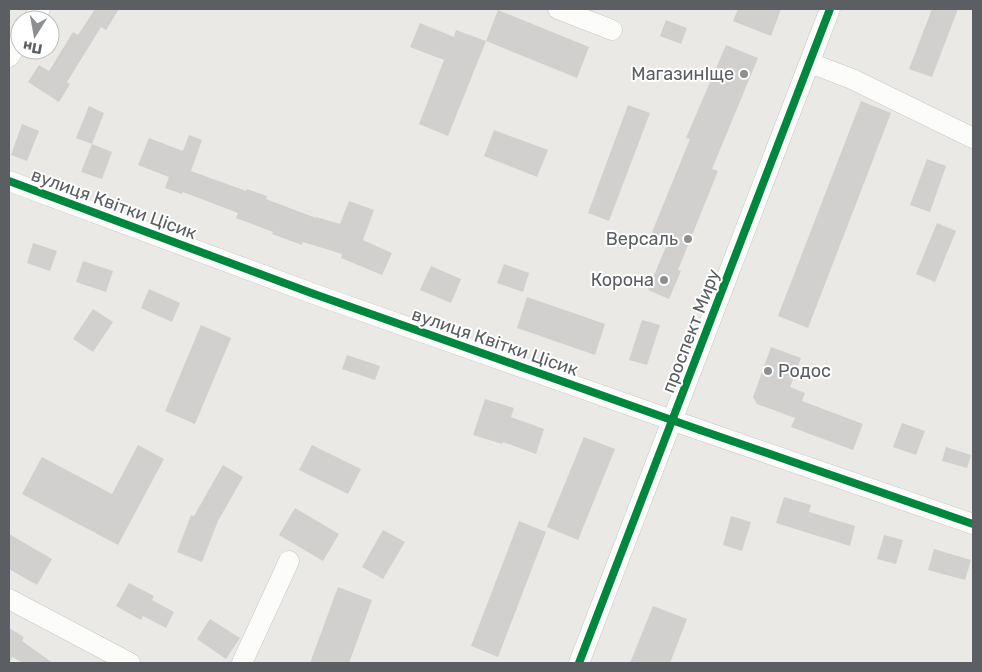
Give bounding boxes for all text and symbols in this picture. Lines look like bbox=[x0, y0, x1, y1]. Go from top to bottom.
north arrow bbox=[10, 10, 60, 60]
text: Пн bbox=[21, 37, 44, 57]
place label: МагазинІще bbox=[631, 63, 734, 85]
marker: МагазинІще bbox=[738, 68, 750, 80]
street label: вулиця Квітки Цісик bbox=[28, 164, 200, 244]
place label: Версаль bbox=[606, 228, 678, 250]
marker: Версаль bbox=[682, 233, 694, 245]
street label: проспект Миру bbox=[657, 266, 725, 396]
place label: Корона bbox=[591, 269, 654, 291]
marker: Корона bbox=[658, 274, 670, 286]
street label: вулиця Квітки Цісик bbox=[409, 303, 581, 381]
place label: Родос bbox=[778, 360, 831, 382]
marker: Родос bbox=[762, 365, 774, 377]

